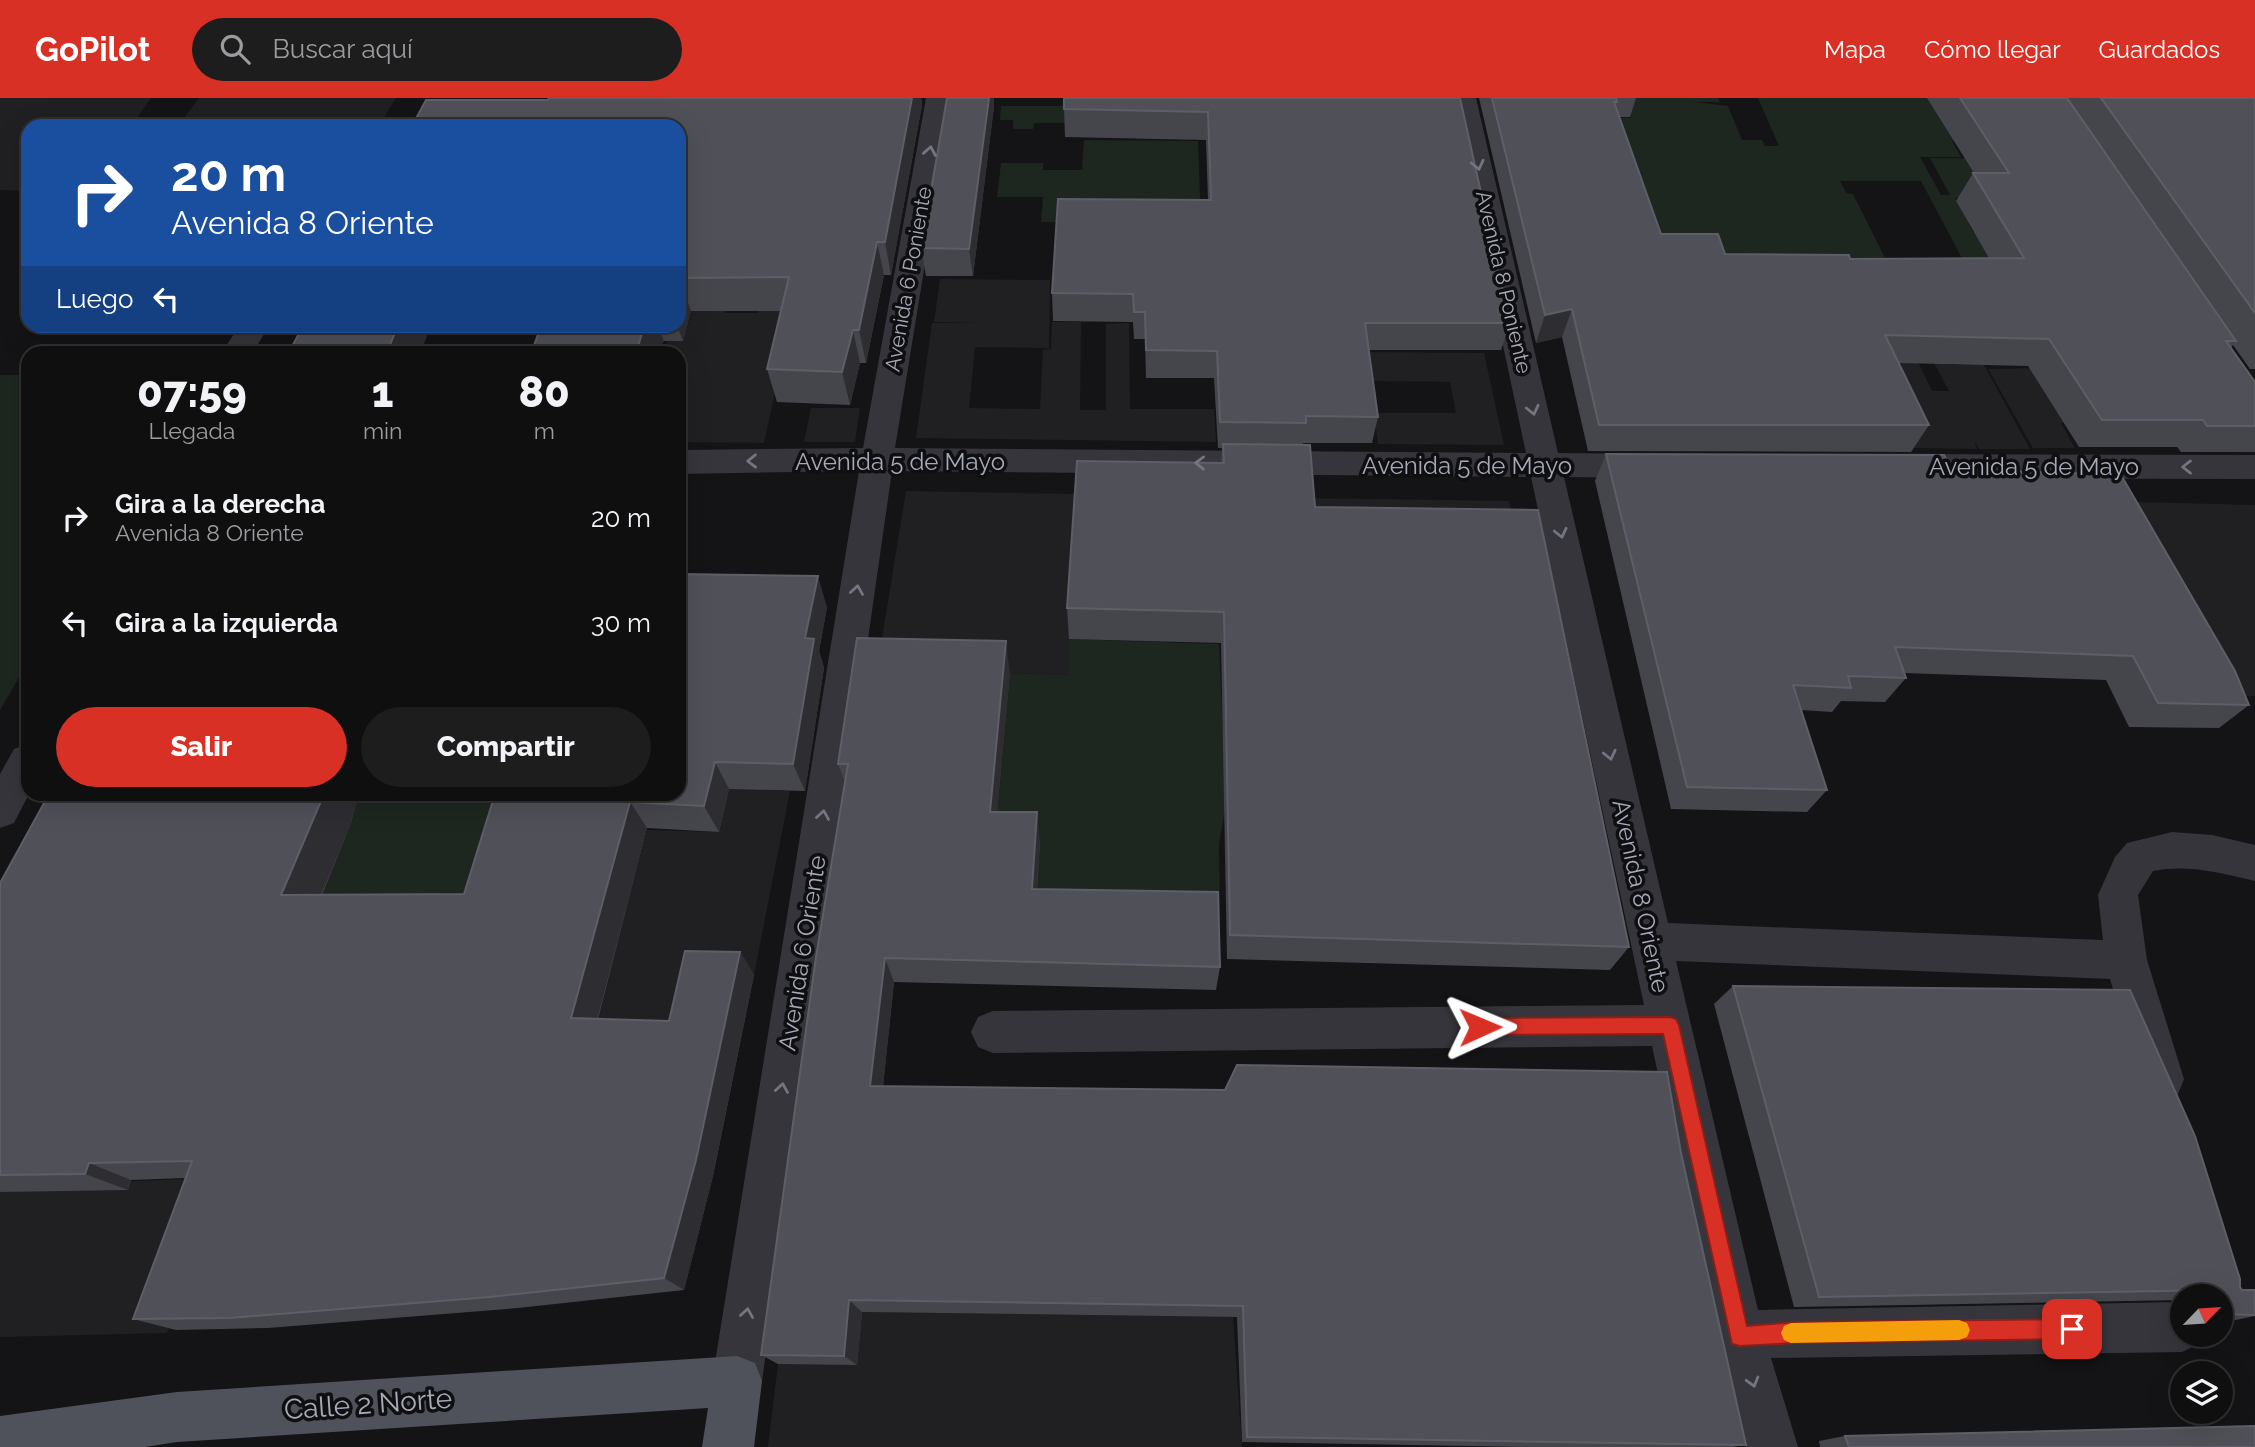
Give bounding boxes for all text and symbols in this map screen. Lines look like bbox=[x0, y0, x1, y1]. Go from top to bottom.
search box bbox=[192, 18, 682, 81]
text: GoPilot bbox=[35, 30, 150, 69]
icon: search bbox=[216, 30, 254, 68]
text: Buscar aquí bbox=[272, 34, 413, 64]
text: Mapa bbox=[1824, 35, 1886, 64]
text: Cómo llegar bbox=[1924, 35, 2061, 64]
text: Guardados bbox=[2099, 35, 2220, 64]
text: 20 m bbox=[171, 145, 286, 202]
one-way arrow bbox=[922, 145, 937, 157]
icon: right bbox=[56, 147, 147, 238]
one-way arrow bbox=[1470, 159, 1484, 171]
street label: Avenida 6 Poniente bbox=[879, 185, 937, 373]
street label: Avenida 8 Poniente bbox=[1471, 188, 1537, 376]
text: Avenida 8 Oriente bbox=[171, 204, 434, 241]
icon: left bbox=[147, 280, 185, 318]
text: Luego bbox=[56, 284, 133, 314]
text: 07:59 bbox=[137, 368, 247, 417]
text: 1 bbox=[372, 368, 394, 417]
text: 80 bbox=[519, 368, 570, 417]
one-way arrow bbox=[1525, 404, 1540, 416]
text: Llegada bbox=[149, 417, 235, 444]
text: min bbox=[363, 417, 402, 444]
text: m bbox=[534, 417, 555, 444]
street label: Avenida 5 de Mayo bbox=[795, 447, 1005, 476]
street label: Avenida 5 de Mayo bbox=[1362, 451, 1572, 480]
street label: Avenida 5 de Mayo bbox=[1929, 452, 2139, 481]
one-way arrow bbox=[746, 453, 757, 469]
one-way arrow bbox=[1194, 455, 1205, 471]
one-way arrow bbox=[2181, 459, 2192, 475]
text: Gira a la derecha bbox=[115, 489, 325, 519]
icon: right bbox=[56, 499, 94, 537]
text: 20 m bbox=[591, 503, 651, 533]
text: Avenida 8 Oriente bbox=[115, 519, 304, 546]
one-way arrow bbox=[1552, 527, 1567, 539]
one-way arrow bbox=[849, 584, 864, 596]
icon: left bbox=[56, 604, 94, 642]
text: Gira a la izquierda bbox=[115, 608, 338, 638]
text: 30 m bbox=[591, 608, 651, 638]
button: Salir bbox=[56, 707, 347, 787]
button: Compartir bbox=[361, 707, 651, 787]
one-way arrow bbox=[1602, 749, 1616, 761]
street label: Avenida 8 Oriente bbox=[1606, 797, 1676, 995]
one-way arrow bbox=[815, 809, 830, 821]
street label: Avenida 6 Oriente bbox=[772, 853, 832, 1053]
position arrow bbox=[1443, 990, 1517, 1064]
one-way arrow bbox=[774, 1083, 789, 1094]
north arrow bbox=[2170, 1284, 2233, 1348]
map controls bbox=[2170, 1284, 2233, 1424]
pin bbox=[2042, 1299, 2102, 1359]
one-way arrow bbox=[740, 1308, 755, 1319]
icon: arrive bbox=[2053, 1310, 2091, 1348]
button: layers bbox=[2170, 1361, 2233, 1424]
one-way arrow bbox=[1745, 1376, 1760, 1388]
street label: Calle 2 Norte bbox=[283, 1382, 453, 1426]

